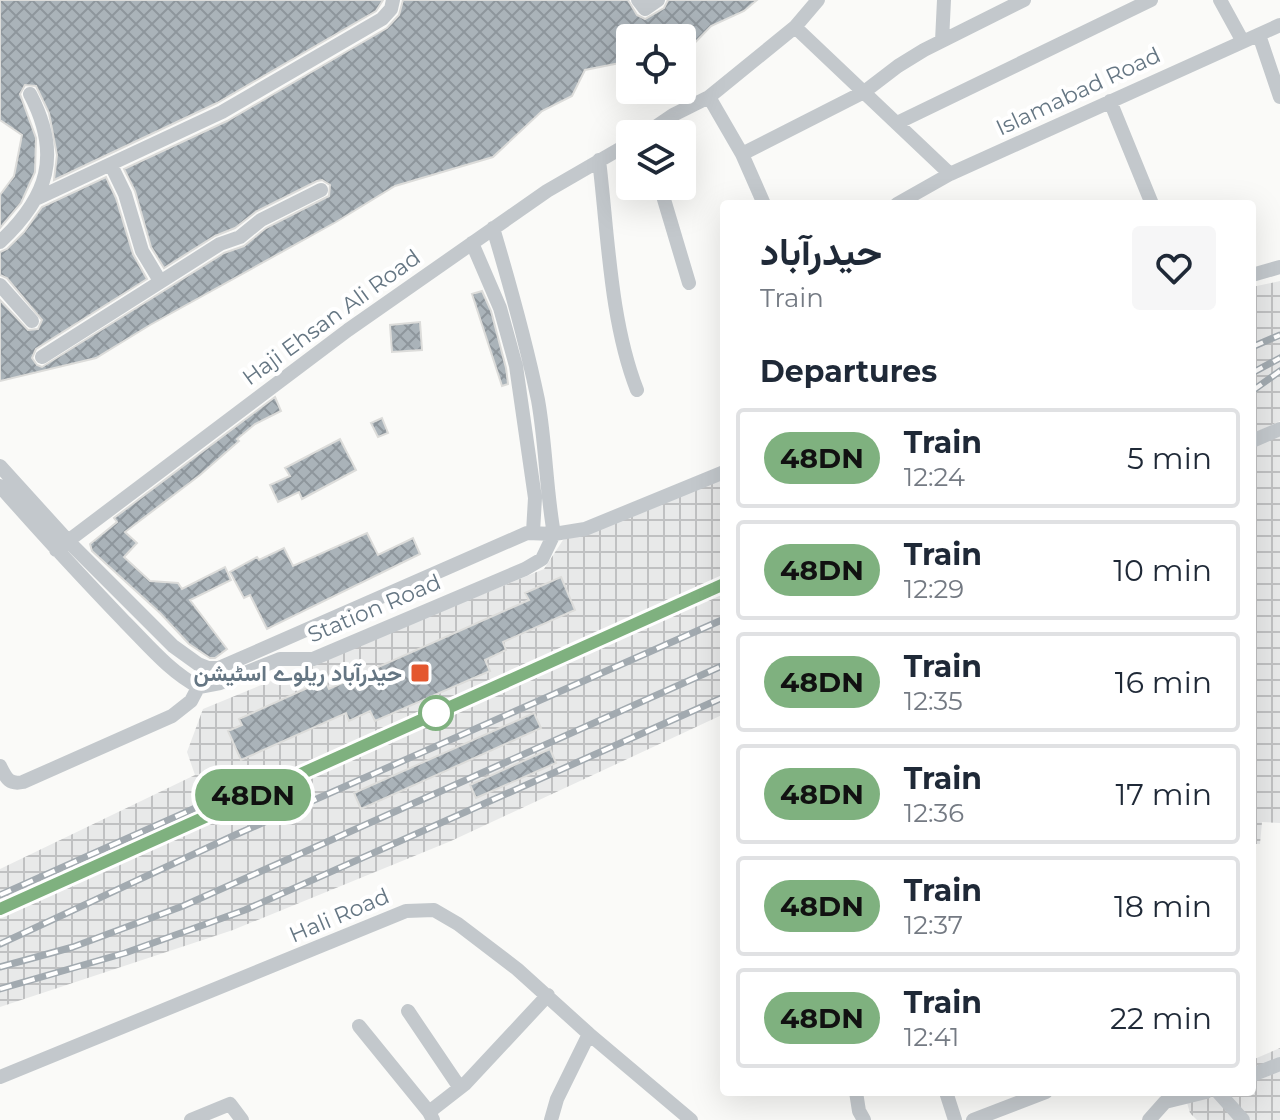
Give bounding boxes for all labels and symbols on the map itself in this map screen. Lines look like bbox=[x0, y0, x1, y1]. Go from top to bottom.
street label: Islamabad Road bbox=[992, 41, 1165, 141]
street label: Haji Ehsan Ali Road bbox=[237, 244, 426, 391]
street label: Station Road bbox=[304, 568, 445, 649]
place label: حیدرآباد ریلوے اسٹیشن bbox=[193, 660, 402, 687]
marker: حیدرآباد ریلوے اسٹیشن bbox=[409, 662, 431, 684]
unlabelled marker bbox=[419, 696, 453, 730]
line badge: 48DN bbox=[197, 769, 309, 821]
street label: Hali Road bbox=[285, 882, 393, 949]

